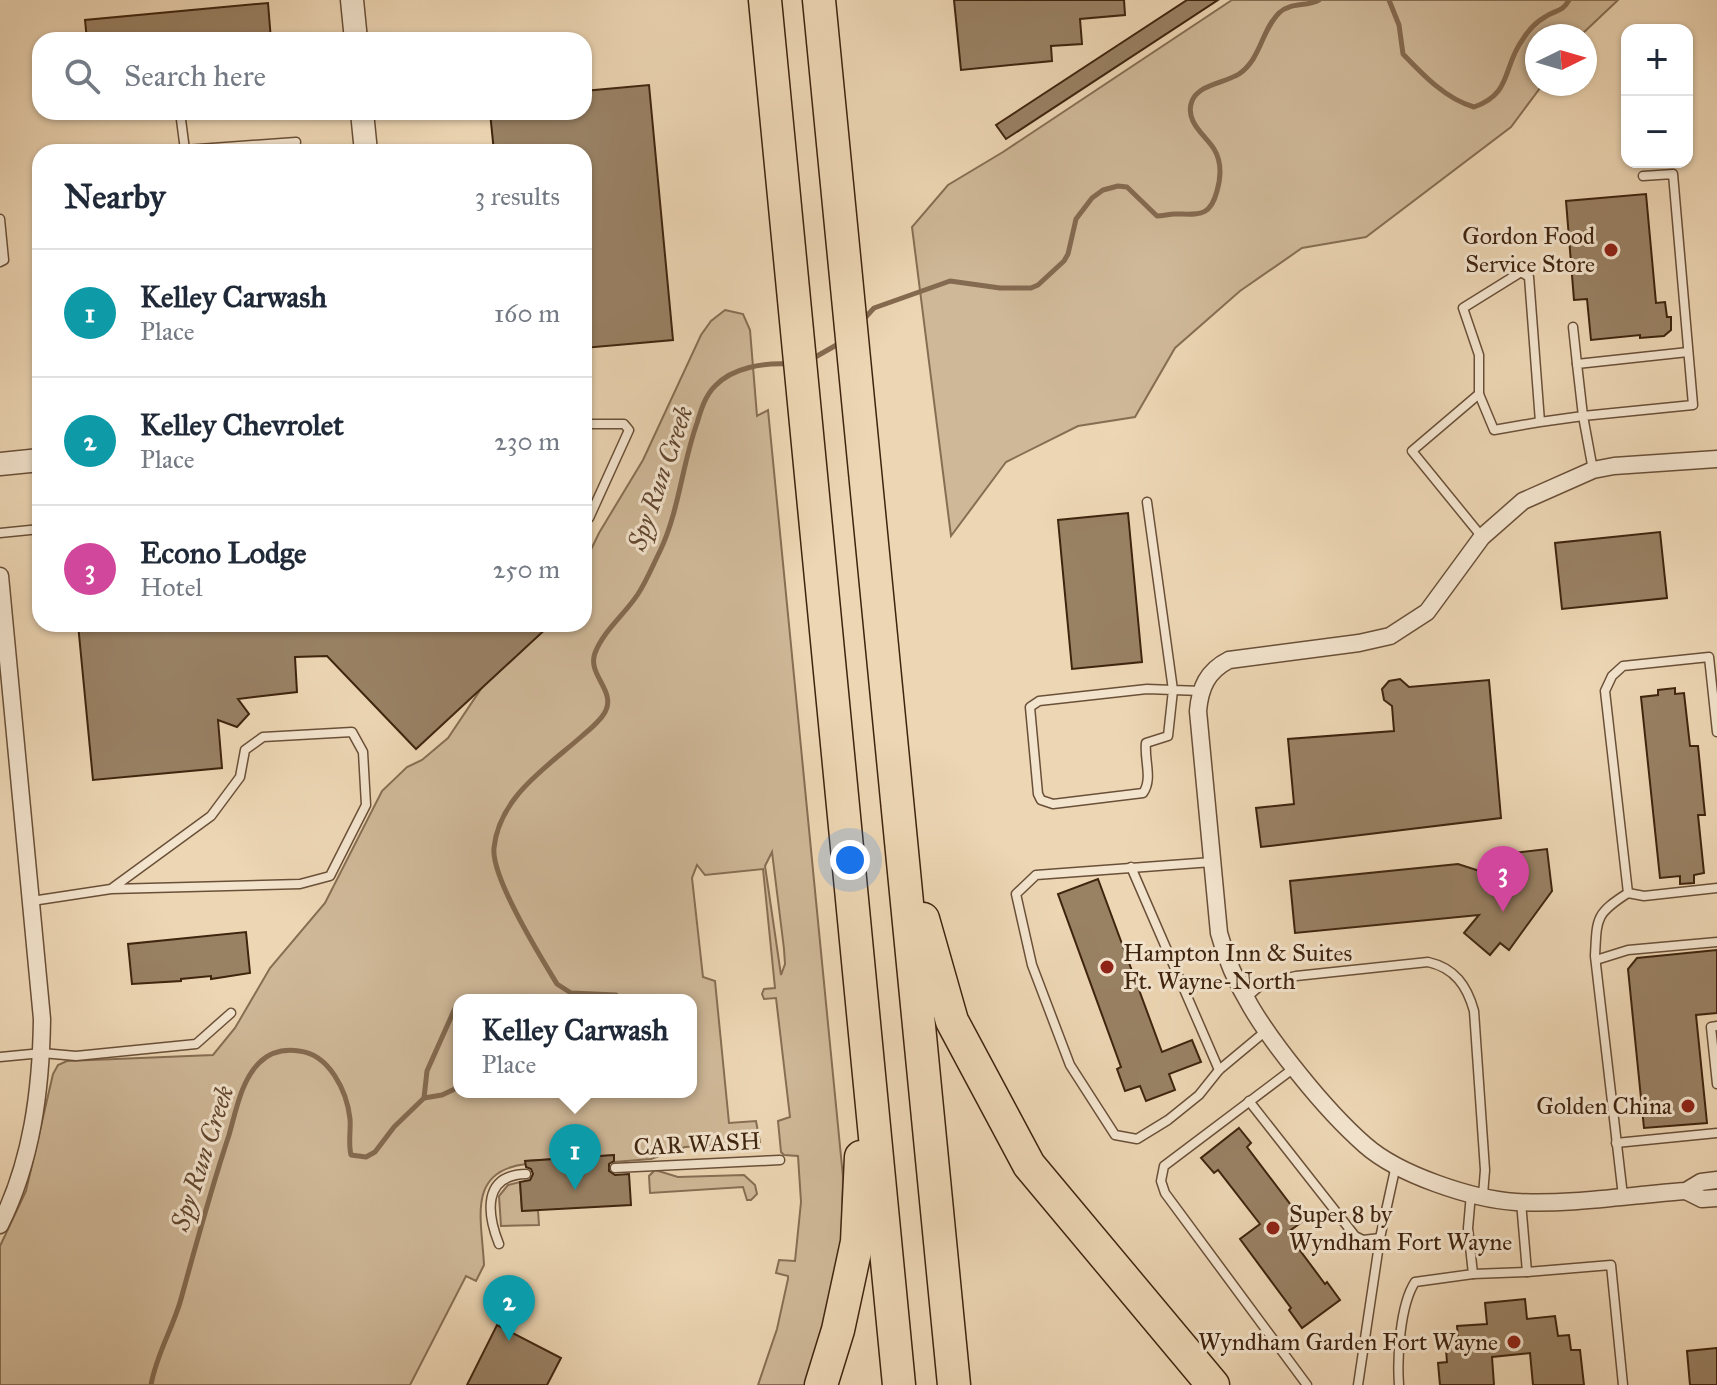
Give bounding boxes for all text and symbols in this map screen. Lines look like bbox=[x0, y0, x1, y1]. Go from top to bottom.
north arrow bbox=[1525, 24, 1597, 96]
map controls bbox=[1621, 24, 1693, 168]
button: + bbox=[1621, 24, 1693, 96]
search box bbox=[32, 32, 592, 120]
icon: search bbox=[60, 54, 104, 98]
text: Search here bbox=[124, 58, 266, 94]
button: − bbox=[1621, 96, 1693, 168]
text: Nearby bbox=[64, 176, 166, 217]
text: 3 results bbox=[475, 180, 560, 212]
place label: Gordon Food Service Store bbox=[1462, 221, 1595, 279]
marker: Gordon Food Service Store bbox=[1602, 241, 1620, 259]
text: Kelley Carwash bbox=[140, 279, 327, 315]
text: 1 bbox=[85, 297, 95, 329]
text: 160 m bbox=[494, 297, 560, 329]
text: Place bbox=[140, 315, 195, 347]
water label: Spy Run Creek bbox=[620, 401, 701, 556]
text: Kelley Chevrolet bbox=[140, 407, 344, 443]
text: 2 bbox=[84, 425, 96, 457]
text: 230 m bbox=[494, 425, 560, 457]
text: Place bbox=[140, 443, 195, 475]
text: Econo Lodge bbox=[140, 535, 307, 571]
text: 3 bbox=[85, 553, 95, 585]
text: 250 m bbox=[493, 553, 560, 585]
text: Hotel bbox=[140, 571, 203, 603]
your location bbox=[830, 840, 870, 880]
pin: 3 bbox=[1477, 846, 1529, 912]
place label: Hampton Inn & Suites Ft. Wayne-North bbox=[1123, 938, 1352, 996]
marker: Hampton Inn & Suites Ft. Wayne-North bbox=[1098, 958, 1116, 976]
popup bbox=[453, 994, 697, 1098]
text: Kelley Carwash bbox=[482, 1012, 668, 1048]
text: Place bbox=[482, 1048, 536, 1080]
water label: Spy Run Creek bbox=[163, 1081, 242, 1236]
place label: Golden China bbox=[1536, 1091, 1673, 1121]
marker: Golden China bbox=[1679, 1097, 1697, 1115]
pin: 1 bbox=[549, 1124, 601, 1190]
street label: CAR WASH bbox=[633, 1126, 761, 1162]
place label: Super 8 by Wyndham Fort Wayne bbox=[1289, 1199, 1512, 1257]
marker: Super 8 by Wyndham Fort Wayne bbox=[1264, 1219, 1282, 1237]
pin: 2 bbox=[483, 1275, 535, 1341]
place label: Wyndham Garden Fort Wayne bbox=[1198, 1327, 1498, 1357]
marker: Wyndham Garden Fort Wayne bbox=[1505, 1333, 1523, 1351]

